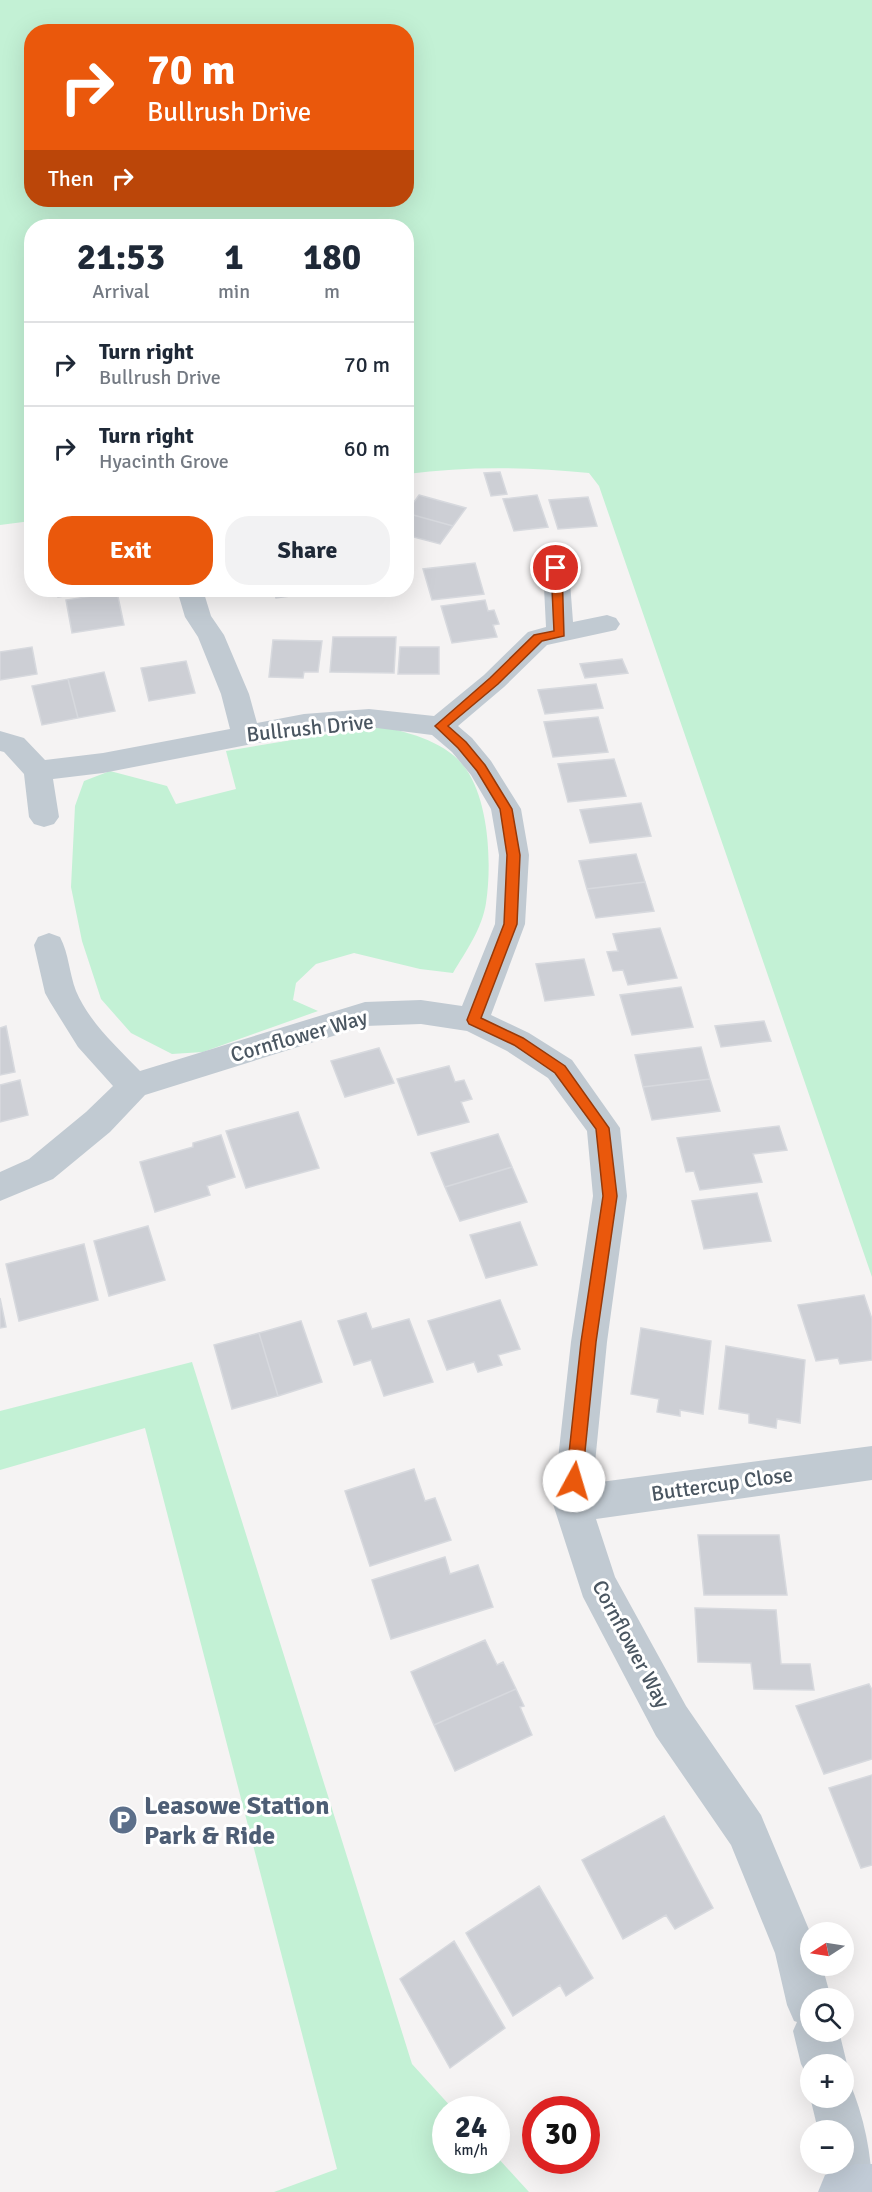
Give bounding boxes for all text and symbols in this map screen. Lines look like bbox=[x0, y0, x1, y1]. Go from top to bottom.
text: 70 m bbox=[147, 45, 236, 96]
icon: right bbox=[48, 48, 126, 126]
text: Bullrush Drive bbox=[147, 96, 311, 129]
icon: right bbox=[106, 162, 139, 195]
text: Then bbox=[48, 165, 94, 192]
text: 21:53 bbox=[77, 235, 165, 280]
text: 1 bbox=[224, 235, 244, 280]
text: 180 bbox=[303, 235, 361, 280]
text: Arrival bbox=[92, 279, 150, 304]
text: min bbox=[218, 279, 250, 304]
text: m bbox=[324, 279, 340, 304]
text: Turn right bbox=[99, 338, 194, 365]
icon: right bbox=[48, 348, 81, 381]
text: 70 m bbox=[344, 351, 390, 378]
text: Bullrush Drive bbox=[99, 365, 221, 390]
text: Turn right bbox=[99, 422, 194, 449]
icon: right bbox=[48, 432, 81, 465]
text: 60 m bbox=[344, 435, 390, 462]
text: Hyacinth Grove bbox=[99, 449, 229, 474]
button: Exit bbox=[48, 516, 213, 585]
button: Share bbox=[225, 516, 390, 585]
pin bbox=[530, 542, 581, 593]
icon: arrive bbox=[539, 551, 572, 584]
street label: Bullrush Drive bbox=[245, 708, 375, 748]
street label: Cornflower Way bbox=[228, 1004, 371, 1068]
position arrow bbox=[542, 1449, 606, 1513]
street label: Buttercup Close bbox=[649, 1461, 795, 1507]
street label: Cornflower Way bbox=[586, 1576, 676, 1713]
place label: Leasowe Station Park & Ride bbox=[144, 1790, 329, 1852]
parking icon: Leasowe Station Park & Ride bbox=[107, 1804, 139, 1836]
north arrow bbox=[800, 1922, 854, 1976]
map controls bbox=[800, 1922, 854, 2174]
button: search bbox=[800, 1988, 854, 2042]
button: + bbox=[800, 2054, 854, 2108]
speed limit sign: 30 bbox=[522, 2096, 600, 2174]
text: 24 bbox=[455, 2109, 487, 2146]
button: − bbox=[800, 2120, 854, 2174]
text: km/h bbox=[454, 2141, 488, 2159]

